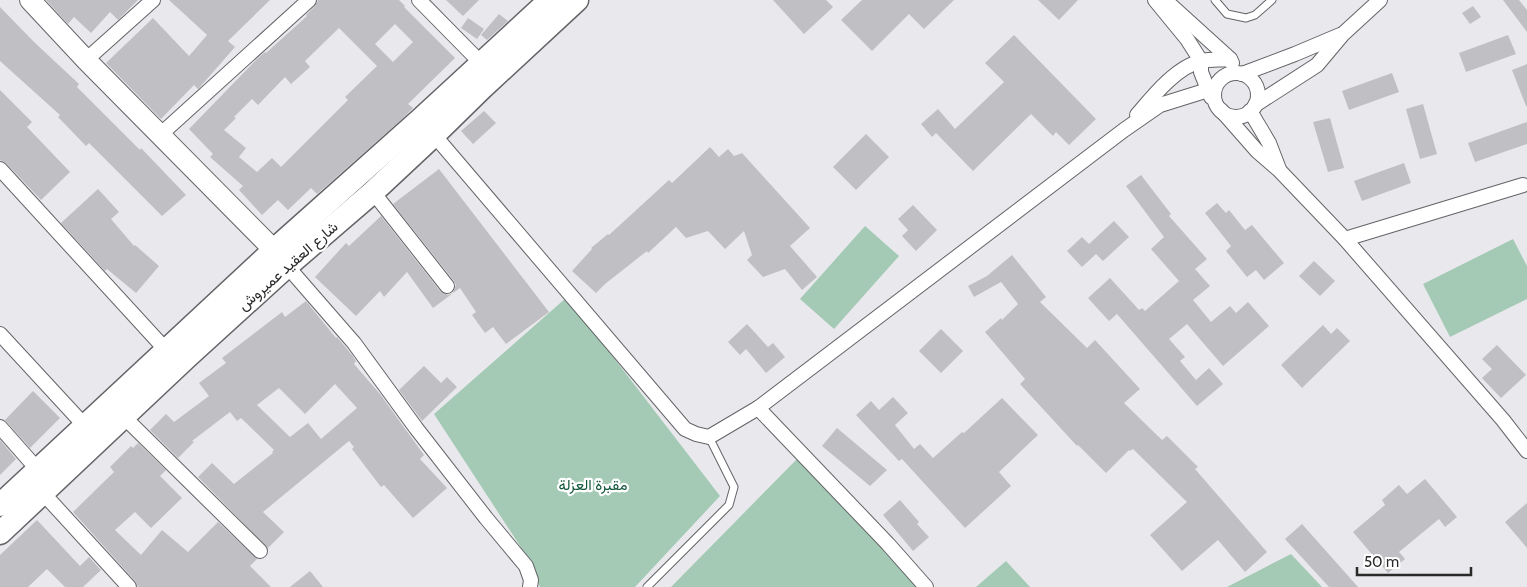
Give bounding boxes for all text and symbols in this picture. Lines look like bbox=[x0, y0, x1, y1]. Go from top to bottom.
street label: شارع العقيد عميروش bbox=[234, 218, 343, 316]
park label: مقبرة العزلة bbox=[559, 476, 627, 494]
scale bar bbox=[1357, 544, 1471, 576]
text: 50 m bbox=[1364, 553, 1399, 571]

